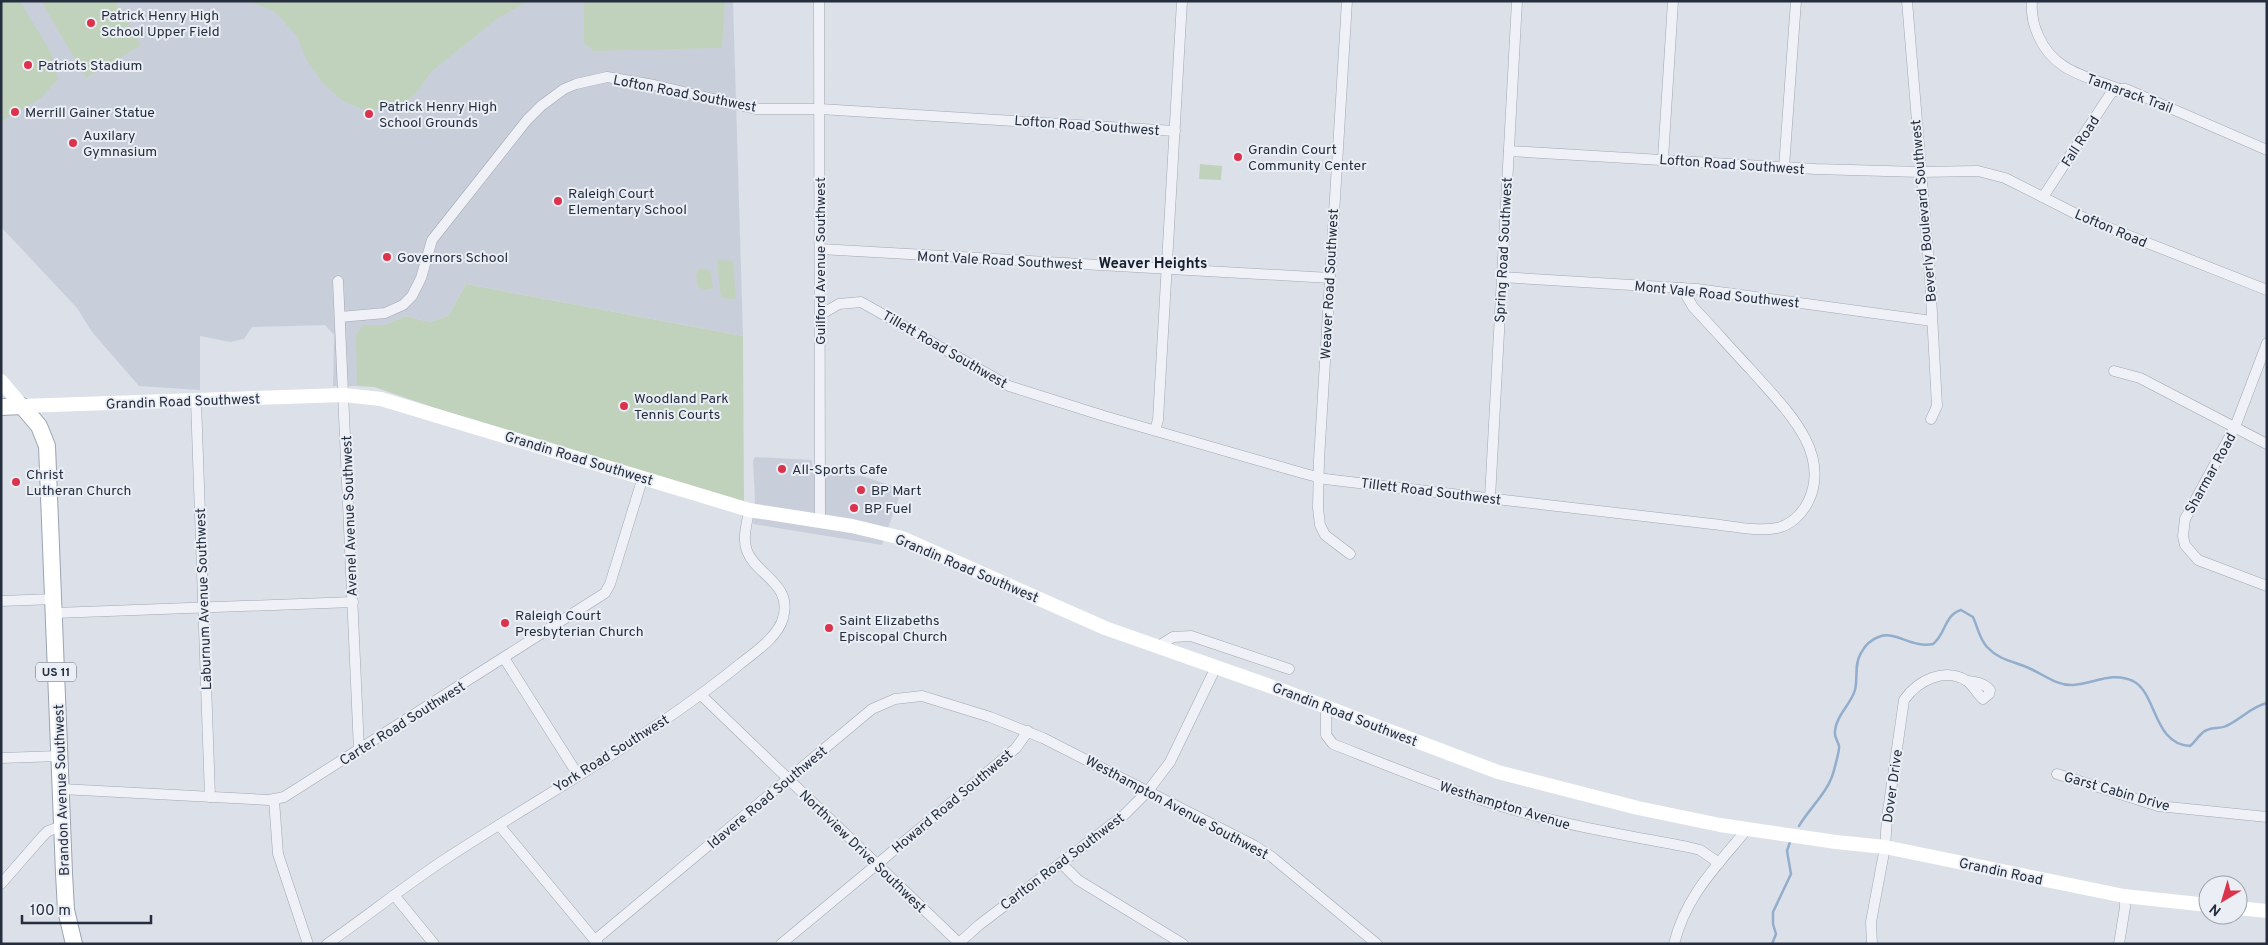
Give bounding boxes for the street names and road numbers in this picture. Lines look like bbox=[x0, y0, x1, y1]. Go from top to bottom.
street label: Tamarack Trail bbox=[2084, 71, 2175, 118]
street label: Lofton Road Southwest bbox=[612, 72, 758, 117]
street label: Lofton Road Southwest bbox=[1014, 113, 1160, 140]
street label: Fall Road bbox=[2059, 113, 2104, 170]
street label: Beverly Boulevard Southwest bbox=[1908, 119, 1941, 303]
street label: Lofton Road Southwest bbox=[1659, 152, 1805, 179]
street label: Guilford Avenue Southwest bbox=[813, 177, 830, 345]
street label: Spring Road Southwest bbox=[1492, 177, 1517, 323]
street label: Lofton Road bbox=[2072, 207, 2149, 252]
street label: Weaver Road Southwest bbox=[1318, 208, 1343, 360]
street label: Mont Vale Road Southwest bbox=[917, 249, 1083, 274]
street label: Mont Vale Road Southwest bbox=[1633, 278, 1800, 313]
street label: Tillett Road Southwest bbox=[879, 308, 1010, 393]
street label: Grandin Road Southwest bbox=[106, 391, 260, 414]
street label: Grandin Road Southwest bbox=[502, 429, 655, 490]
street label: Sharmar Road bbox=[2182, 430, 2241, 517]
street label: Avenel Avenue Southwest bbox=[339, 435, 362, 597]
street label: Tillett Road Southwest bbox=[1360, 475, 1502, 510]
street label: Laburnum Avenue Southwest bbox=[193, 507, 216, 690]
street label: Grandin Road Southwest bbox=[892, 531, 1041, 607]
road number: US 11 bbox=[36, 662, 76, 682]
street label: Carter Road Southwest bbox=[337, 679, 469, 770]
street label: Grandin Road Southwest bbox=[1269, 680, 1420, 751]
street label: Brandon Avenue Southwest bbox=[51, 704, 74, 876]
street label: York Road Southwest bbox=[551, 712, 673, 797]
street label: Idavere Road Southwest bbox=[705, 743, 831, 853]
street label: Howard Road Southwest bbox=[889, 747, 1017, 858]
street label: Dover Drive bbox=[1880, 748, 1907, 824]
street label: Westhampton Avenue Southwest bbox=[1082, 753, 1271, 864]
street label: Garst Cabin Drive bbox=[2062, 769, 2172, 816]
street label: Westhampton Avenue bbox=[1437, 778, 1572, 834]
street label: Northview Drive Southwest bbox=[795, 787, 929, 917]
street label: Carlton Road Southwest bbox=[997, 810, 1128, 914]
street label: Grandin Road bbox=[1957, 855, 2044, 890]

